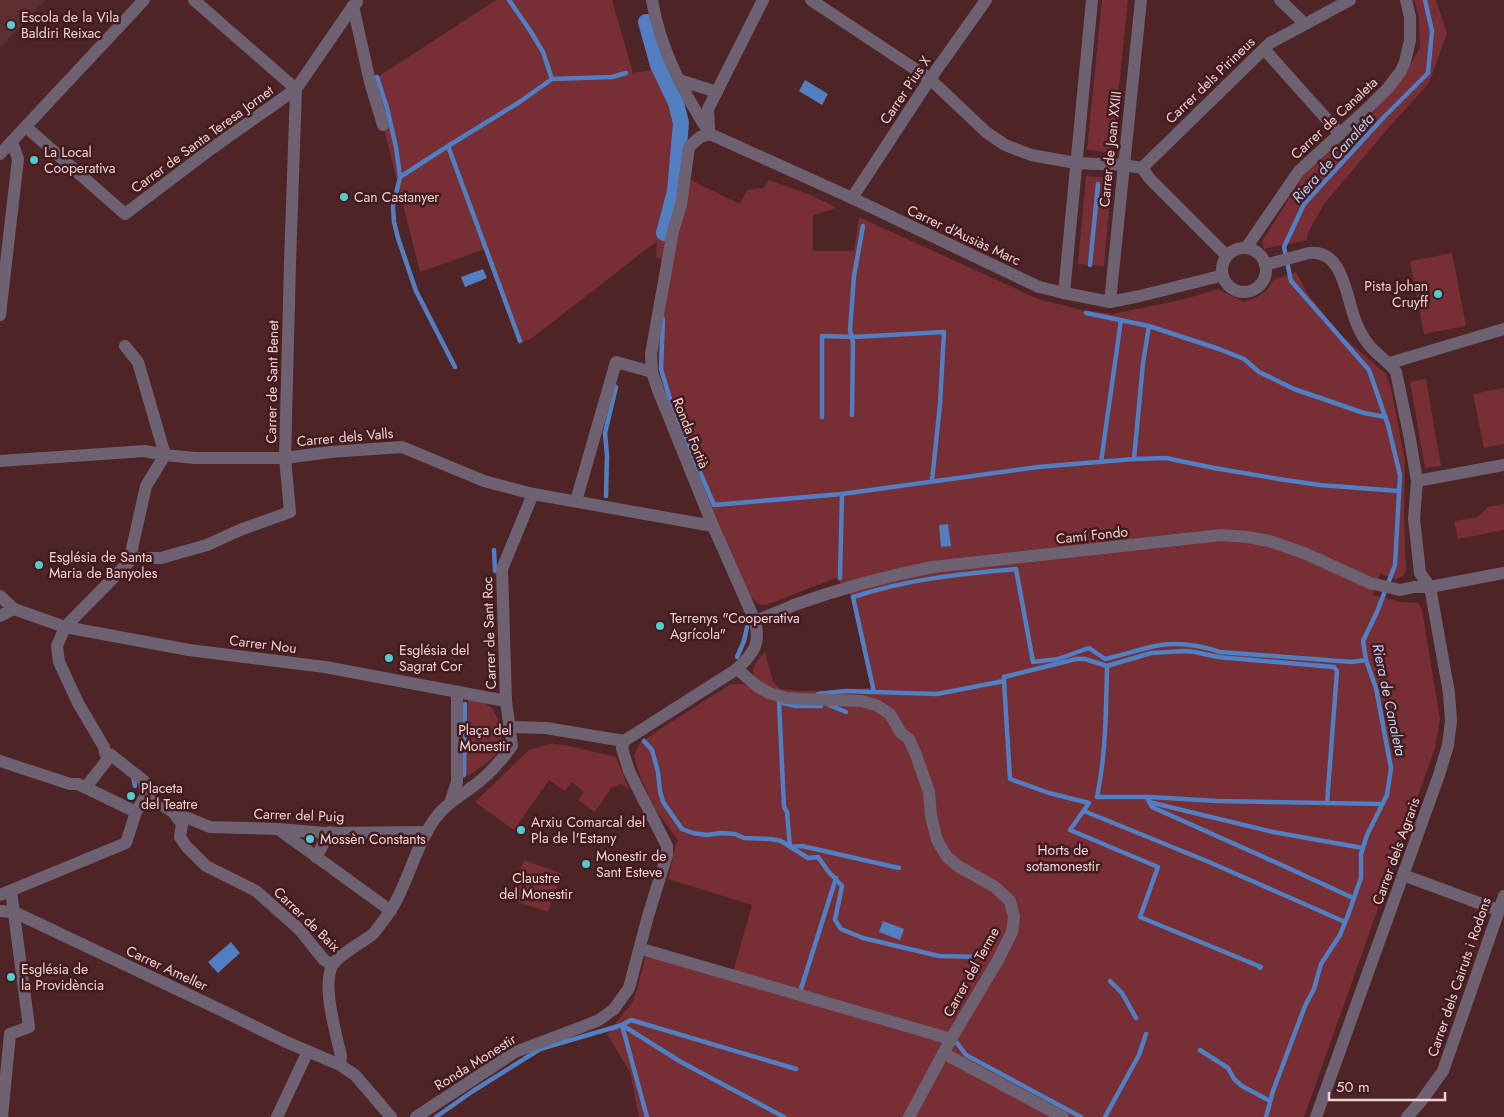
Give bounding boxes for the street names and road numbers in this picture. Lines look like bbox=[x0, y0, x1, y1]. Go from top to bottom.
street label: Carrer dels Pirineus bbox=[1161, 32, 1259, 128]
street label: Carrer Pius X bbox=[875, 52, 935, 128]
street label: Carrer de Canaleta bbox=[1286, 72, 1382, 164]
street label: Carrer de Santa Teresa Jornet bbox=[127, 80, 278, 198]
street label: Carrer de Joan XXIII bbox=[1094, 90, 1126, 208]
street label: Carrer d'Ausiàs Marc bbox=[904, 200, 1024, 270]
street label: Carrer de Sant Benet bbox=[261, 319, 283, 444]
street label: Ronda Fortià bbox=[668, 395, 714, 471]
street label: Carrer dels Valls bbox=[296, 423, 394, 451]
street label: Camí Fondo bbox=[1055, 521, 1129, 549]
street label: Carrer de Sant Roc bbox=[477, 576, 501, 690]
street label: Carrer Nou bbox=[228, 630, 298, 658]
street label: Carrer dels Agraris bbox=[1367, 794, 1425, 908]
street label: Carrer del Puig bbox=[253, 803, 345, 827]
street label: Carrer de Baix bbox=[269, 882, 345, 956]
street label: Carrer dels Cairuts i Rodons bbox=[1422, 894, 1496, 1059]
street label: Carrer del Terme bbox=[938, 924, 1004, 1020]
street label: Carrer Ameller bbox=[123, 940, 211, 996]
street label: Ronda Monestir bbox=[430, 1029, 520, 1095]

